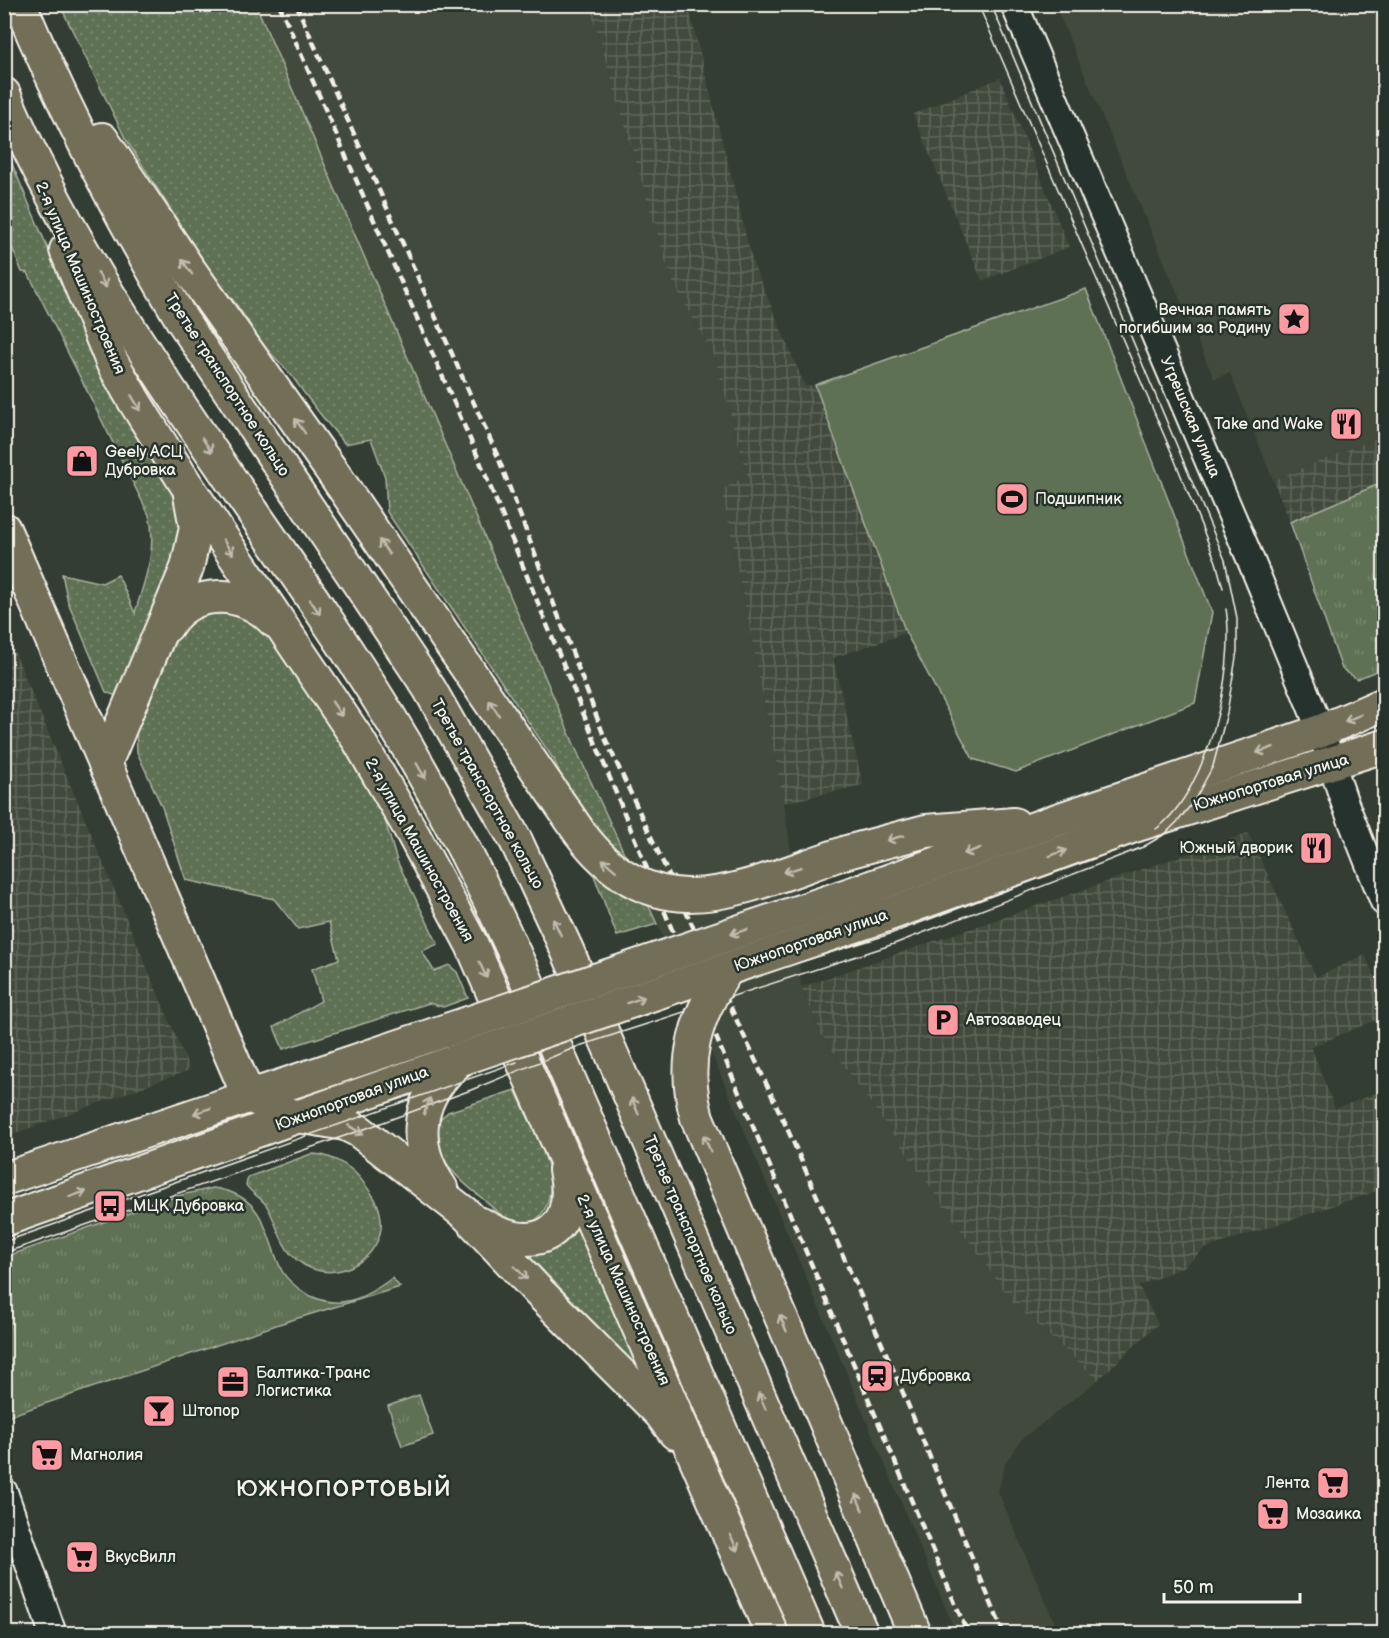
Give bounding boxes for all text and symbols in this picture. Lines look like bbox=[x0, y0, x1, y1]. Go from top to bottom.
street label: 2-я улица Машиностроения bbox=[31, 179, 129, 377]
one-way arrow bbox=[181, 259, 193, 275]
one-way arrow bbox=[97, 271, 108, 289]
street label: Третье транспортное кольцо bbox=[161, 290, 293, 480]
place label: Вечная память погибшим за Родину bbox=[1119, 301, 1272, 338]
place icon: Вечная память погибшим за Родину bbox=[1276, 301, 1312, 337]
street label: Угрешская улица bbox=[1156, 353, 1224, 481]
one-way arrow bbox=[130, 394, 142, 411]
restaurant icon: Take and Wake bbox=[1328, 406, 1364, 442]
place label: Take and Wake bbox=[1214, 415, 1324, 434]
one-way arrow bbox=[294, 418, 306, 434]
one-way arrow bbox=[201, 436, 213, 452]
shop icon: Geely АСЦ Дубровка bbox=[64, 443, 100, 479]
place label: Geely АСЦ Дубровка bbox=[105, 443, 184, 480]
sports icon: Подшипник bbox=[994, 481, 1030, 517]
place label: Подшипник bbox=[1035, 490, 1122, 509]
one-way arrow bbox=[222, 538, 234, 555]
one-way arrow bbox=[378, 539, 390, 555]
one-way arrow bbox=[309, 598, 321, 614]
street label: Третье транспортное кольцо bbox=[427, 696, 547, 892]
one-way arrow bbox=[331, 700, 343, 716]
one-way arrow bbox=[488, 700, 500, 716]
one-way arrow bbox=[1344, 713, 1363, 724]
one-way arrow bbox=[1256, 745, 1275, 756]
street label: Южнопортовая улица bbox=[1191, 750, 1351, 816]
street label: 2-я улица Машиностроения bbox=[361, 755, 478, 945]
one-way arrow bbox=[415, 762, 427, 779]
restaurant icon: Южный дворик bbox=[1298, 830, 1334, 866]
one-way arrow bbox=[886, 833, 905, 844]
place label: Южный дворик bbox=[1179, 839, 1293, 858]
one-way arrow bbox=[963, 847, 981, 858]
one-way arrow bbox=[1048, 847, 1067, 858]
one-way arrow bbox=[602, 858, 617, 872]
one-way arrow bbox=[783, 865, 802, 876]
street label: Южнопортовая улица bbox=[732, 906, 891, 976]
one-way arrow bbox=[551, 919, 562, 937]
one-way arrow bbox=[730, 927, 749, 938]
one-way arrow bbox=[478, 961, 490, 979]
one-way arrow bbox=[626, 994, 645, 1005]
parking icon: Автозаводец bbox=[925, 1002, 961, 1038]
place label: Автозаводец bbox=[965, 1011, 1061, 1030]
street label: Южнопортовая улица bbox=[273, 1062, 432, 1136]
one-way arrow bbox=[422, 1097, 433, 1116]
one-way arrow bbox=[629, 1097, 640, 1116]
one-way arrow bbox=[193, 1107, 212, 1118]
one-way arrow bbox=[347, 1125, 364, 1137]
street label: Третье транспортное кольцо bbox=[639, 1133, 741, 1337]
one-way arrow bbox=[701, 1134, 712, 1153]
one-way arrow bbox=[68, 1188, 87, 1199]
bus stop icon: МЦК Дубровка bbox=[92, 1188, 128, 1224]
street label: 2-я улица Машиностроения bbox=[572, 1192, 674, 1389]
place label: МЦК Дубровка bbox=[133, 1197, 245, 1216]
one-way arrow bbox=[514, 1266, 528, 1281]
one-way arrow bbox=[777, 1314, 789, 1332]
station icon: Дубровка bbox=[859, 1358, 895, 1394]
office icon: Балтика-Транс Логистика bbox=[215, 1364, 251, 1400]
place label: Балтика-Транс Логистика bbox=[255, 1364, 370, 1401]
place label: Дубровка bbox=[900, 1367, 971, 1386]
one-way arrow bbox=[756, 1392, 767, 1410]
bar icon: Штопор bbox=[141, 1393, 177, 1429]
place label: Штопор bbox=[182, 1402, 240, 1421]
supermarket icon: Магнолия bbox=[29, 1437, 65, 1473]
place label: Магнолия bbox=[70, 1446, 143, 1465]
supermarket icon: Лента bbox=[1315, 1465, 1351, 1501]
district label: ЮЖНОПОРТОВЫЙ bbox=[236, 1474, 452, 1503]
place label: Лента bbox=[1264, 1474, 1311, 1493]
one-way arrow bbox=[853, 1494, 865, 1512]
supermarket icon: Мозаика bbox=[1255, 1496, 1291, 1532]
place label: Мозаика bbox=[1296, 1505, 1362, 1524]
one-way arrow bbox=[729, 1533, 740, 1551]
supermarket icon: ВкусВилл bbox=[64, 1539, 100, 1575]
place label: ВкусВилл bbox=[105, 1548, 176, 1567]
scale bar bbox=[1164, 1566, 1300, 1604]
one-way arrow bbox=[833, 1571, 844, 1589]
text: 50 m bbox=[1173, 1577, 1214, 1598]

